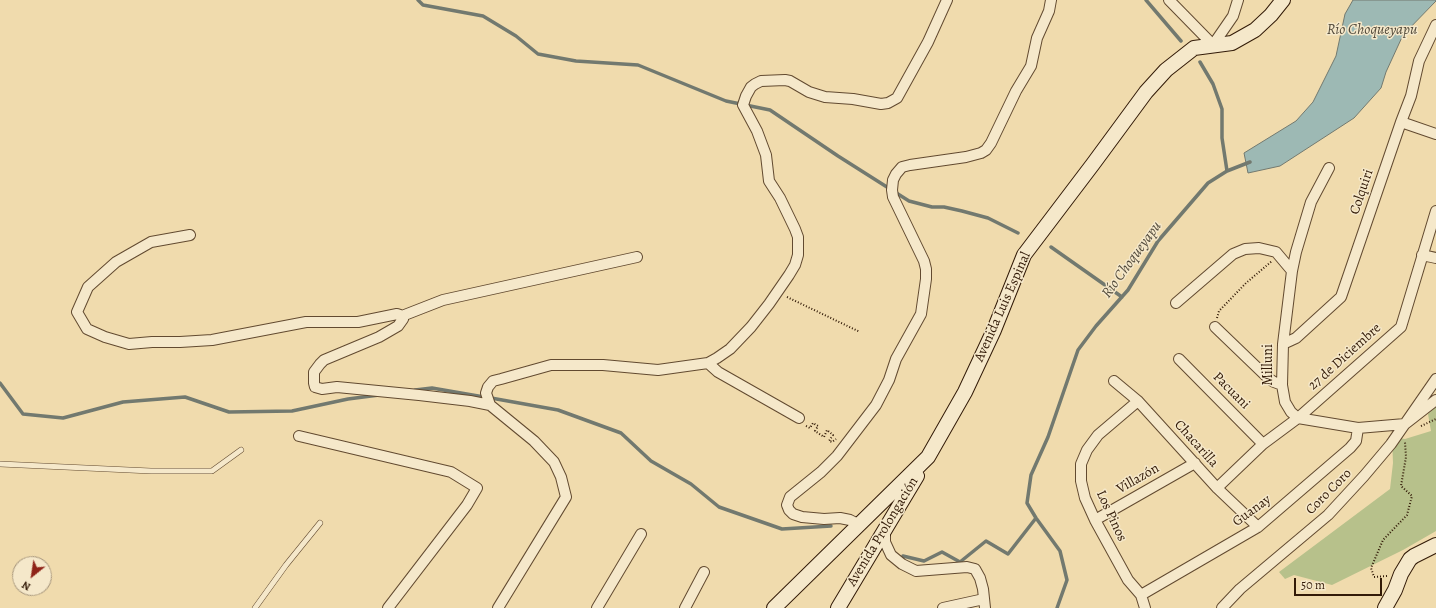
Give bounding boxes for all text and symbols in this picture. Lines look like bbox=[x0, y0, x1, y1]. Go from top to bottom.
water label: Río Choqueyapu bbox=[1327, 21, 1417, 39]
street label: Colquiri bbox=[1346, 167, 1378, 217]
water label: Río Choqueyapu bbox=[1098, 218, 1166, 302]
street label: Avenida Luis Espinal bbox=[971, 249, 1035, 365]
street label: 27 de Diciembre bbox=[1305, 320, 1385, 394]
street label: Milluni bbox=[1261, 344, 1277, 386]
street label: Pacuani bbox=[1209, 369, 1253, 413]
street label: Chacarilla bbox=[1170, 417, 1222, 471]
street label: Villazón bbox=[1114, 460, 1162, 498]
street label: Coro Coro bbox=[1303, 466, 1355, 518]
street label: Avenida Prolongación bbox=[844, 474, 922, 590]
street label: Los Pinos bbox=[1092, 488, 1130, 544]
street label: Guanay bbox=[1230, 491, 1274, 531]
north arrow bbox=[12, 556, 52, 596]
scale bar bbox=[1296, 570, 1384, 596]
text: N bbox=[19, 577, 33, 594]
text: 50 m bbox=[1301, 577, 1325, 593]

